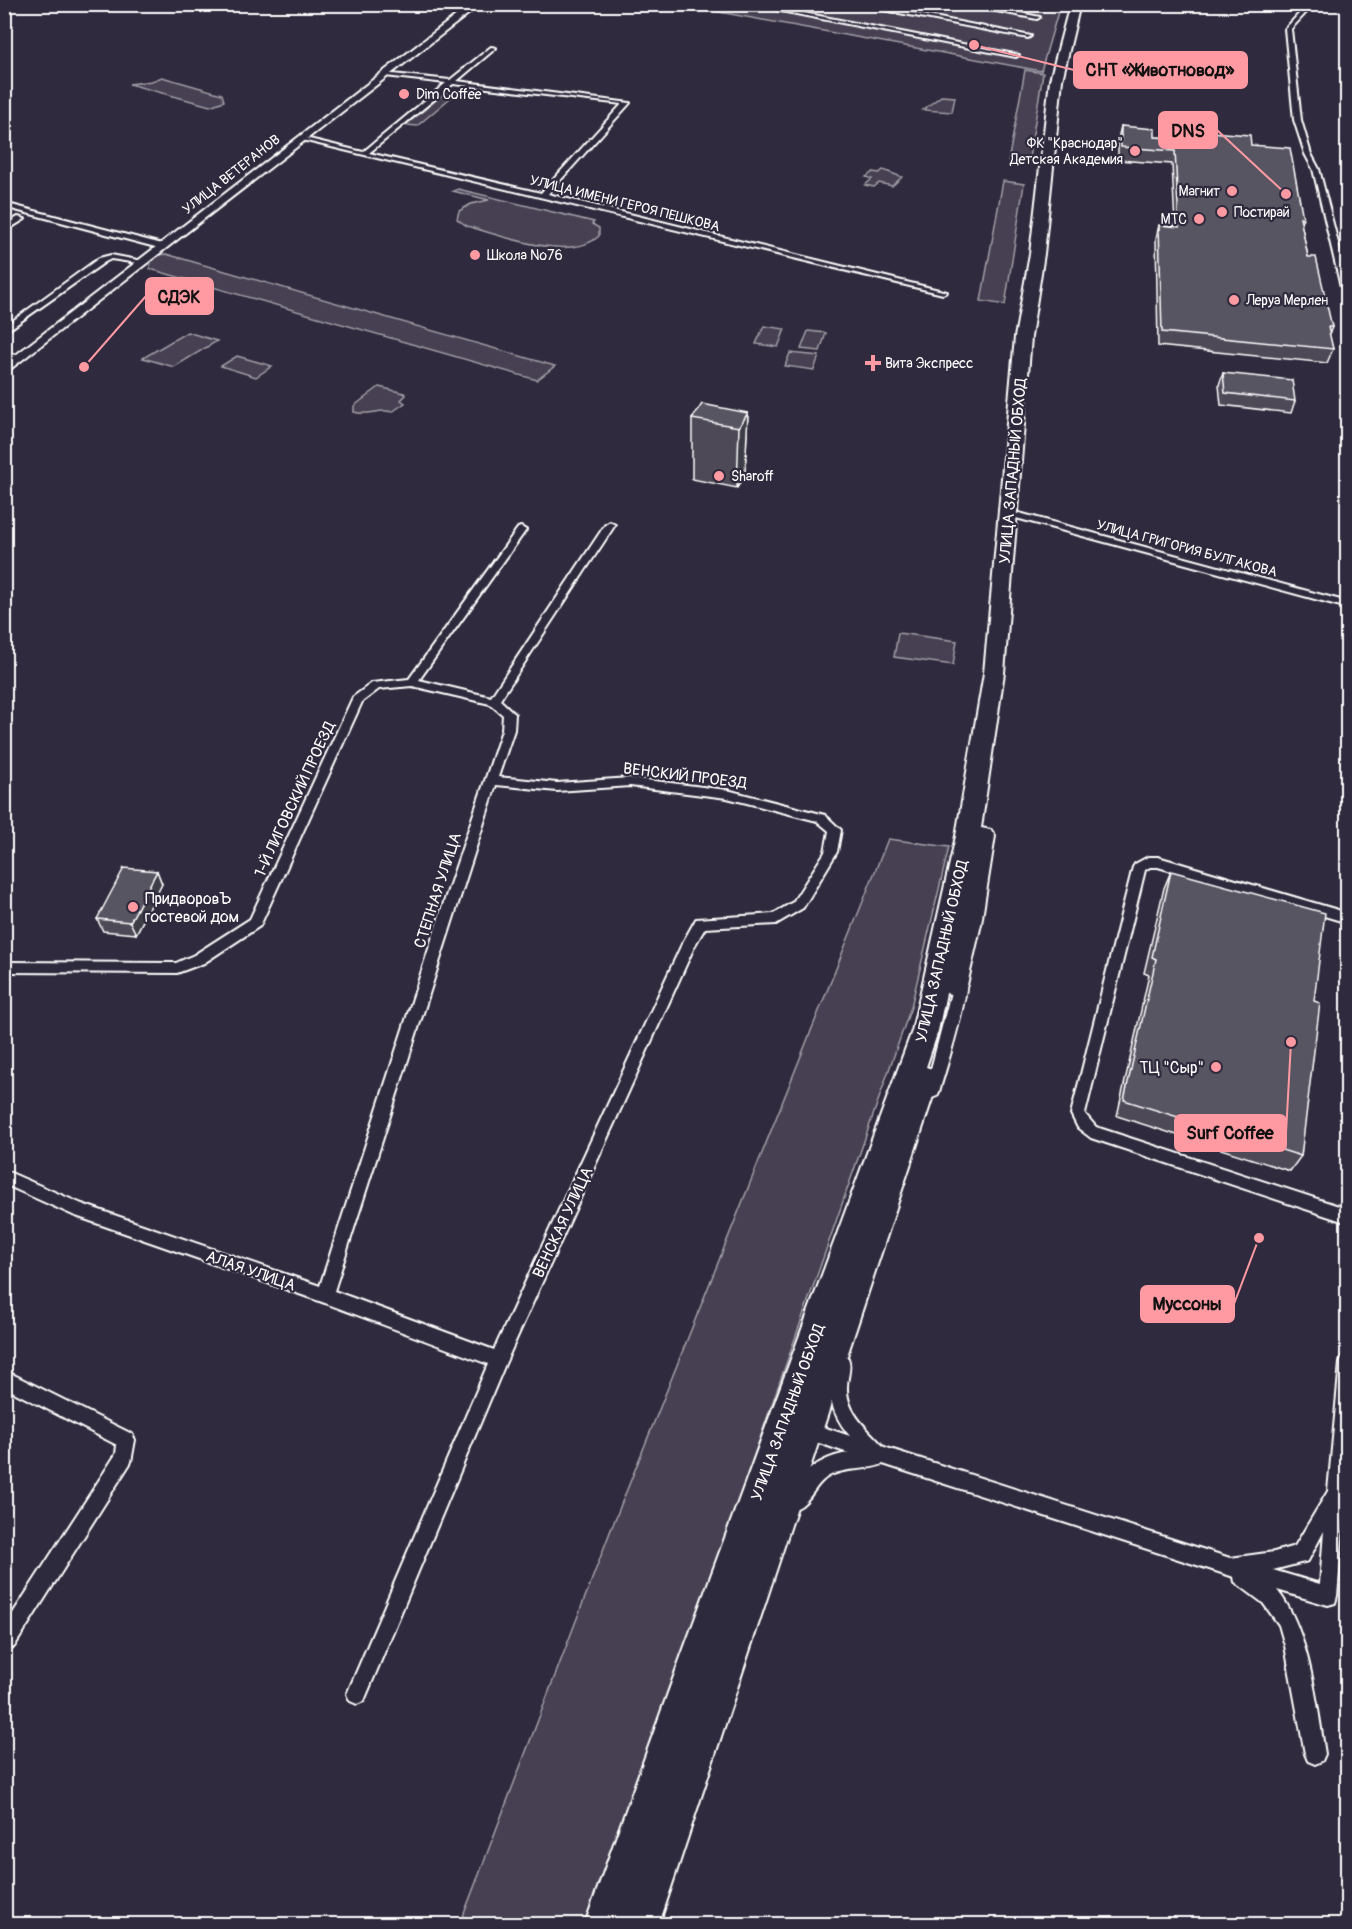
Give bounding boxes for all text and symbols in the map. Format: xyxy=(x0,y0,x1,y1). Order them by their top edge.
callout: СНТ «Животновод» xyxy=(1074,52,1247,88)
text: СНТ «Животновод» xyxy=(1086,59,1235,82)
place label: Dim Coffee xyxy=(416,86,482,103)
marker: Dim Coffee xyxy=(397,87,411,101)
callout: DNS xyxy=(1159,112,1217,148)
text: DNS xyxy=(1171,120,1205,143)
street label: УЛИЦА ВЕТЕРАНОВ xyxy=(179,131,284,218)
place label: ФК "Краснодар" Детская Академия xyxy=(1009,135,1123,168)
marker: ФК "Краснодар" Детская Академия xyxy=(1128,144,1142,158)
street label: УЛИЦА ИМЕНИ ГЕРОЯ ПЕШКОВА xyxy=(528,172,722,235)
place label: Магнит xyxy=(1178,183,1220,200)
marker: Магнит xyxy=(1225,184,1239,198)
place label: Постирай xyxy=(1234,204,1290,221)
marker: Постирай xyxy=(1215,205,1229,219)
place label: МТС xyxy=(1161,211,1187,228)
marker: МТС xyxy=(1192,212,1206,226)
place label: Школа №76 xyxy=(487,247,563,264)
marker: Школа №76 xyxy=(468,248,482,262)
callout: СДЭК xyxy=(146,278,213,314)
text: СДЭК xyxy=(157,286,201,309)
place label: Леруа Мерлен xyxy=(1245,292,1328,309)
marker: Леруа Мерлен xyxy=(1227,293,1241,307)
place label: Вита Экспресс xyxy=(885,355,973,372)
marker: Вита Экспресс xyxy=(866,356,880,370)
street label: УЛИЦА ЗАПАДНЫЙ ОБХОД xyxy=(995,377,1031,565)
place label: Sharoff xyxy=(731,468,774,485)
marker: Sharoff xyxy=(712,469,726,483)
street label: УЛИЦА ГРИГОРИЯ БУЛГАКОВА xyxy=(1095,516,1279,581)
street label: 1-Й ЛИГОВСКИЙ ПРОЕЗД xyxy=(250,718,340,880)
street label: ВЕНСКИЙ ПРОЕЗД xyxy=(622,758,748,794)
street label: СТЕПНАЯ УЛИЦА xyxy=(410,830,466,951)
street label: УЛИЦА ЗАПАДНЫЙ ОБХОД xyxy=(911,858,973,1044)
place label: ПридворовЪ гостевой дом xyxy=(145,889,239,927)
marker: ПридворовЪ гостевой дом xyxy=(126,900,140,914)
place label: ТЦ "Сыр" xyxy=(1140,1058,1204,1078)
marker: ТЦ "Сыр" xyxy=(1209,1060,1223,1074)
callout: Surf Coffee xyxy=(1175,1115,1286,1151)
text: Surf Coffee xyxy=(1186,1122,1275,1145)
street label: ВЕНСКАЯ УЛИЦА xyxy=(528,1164,597,1281)
street label: АЛАЯ УЛИЦА xyxy=(203,1246,298,1296)
callout: Муссоны xyxy=(1141,1286,1234,1322)
text: Муссоны xyxy=(1152,1293,1222,1316)
street label: УЛИЦА ЗАПАДНЫЙ ОБХОД xyxy=(747,1321,829,1503)

